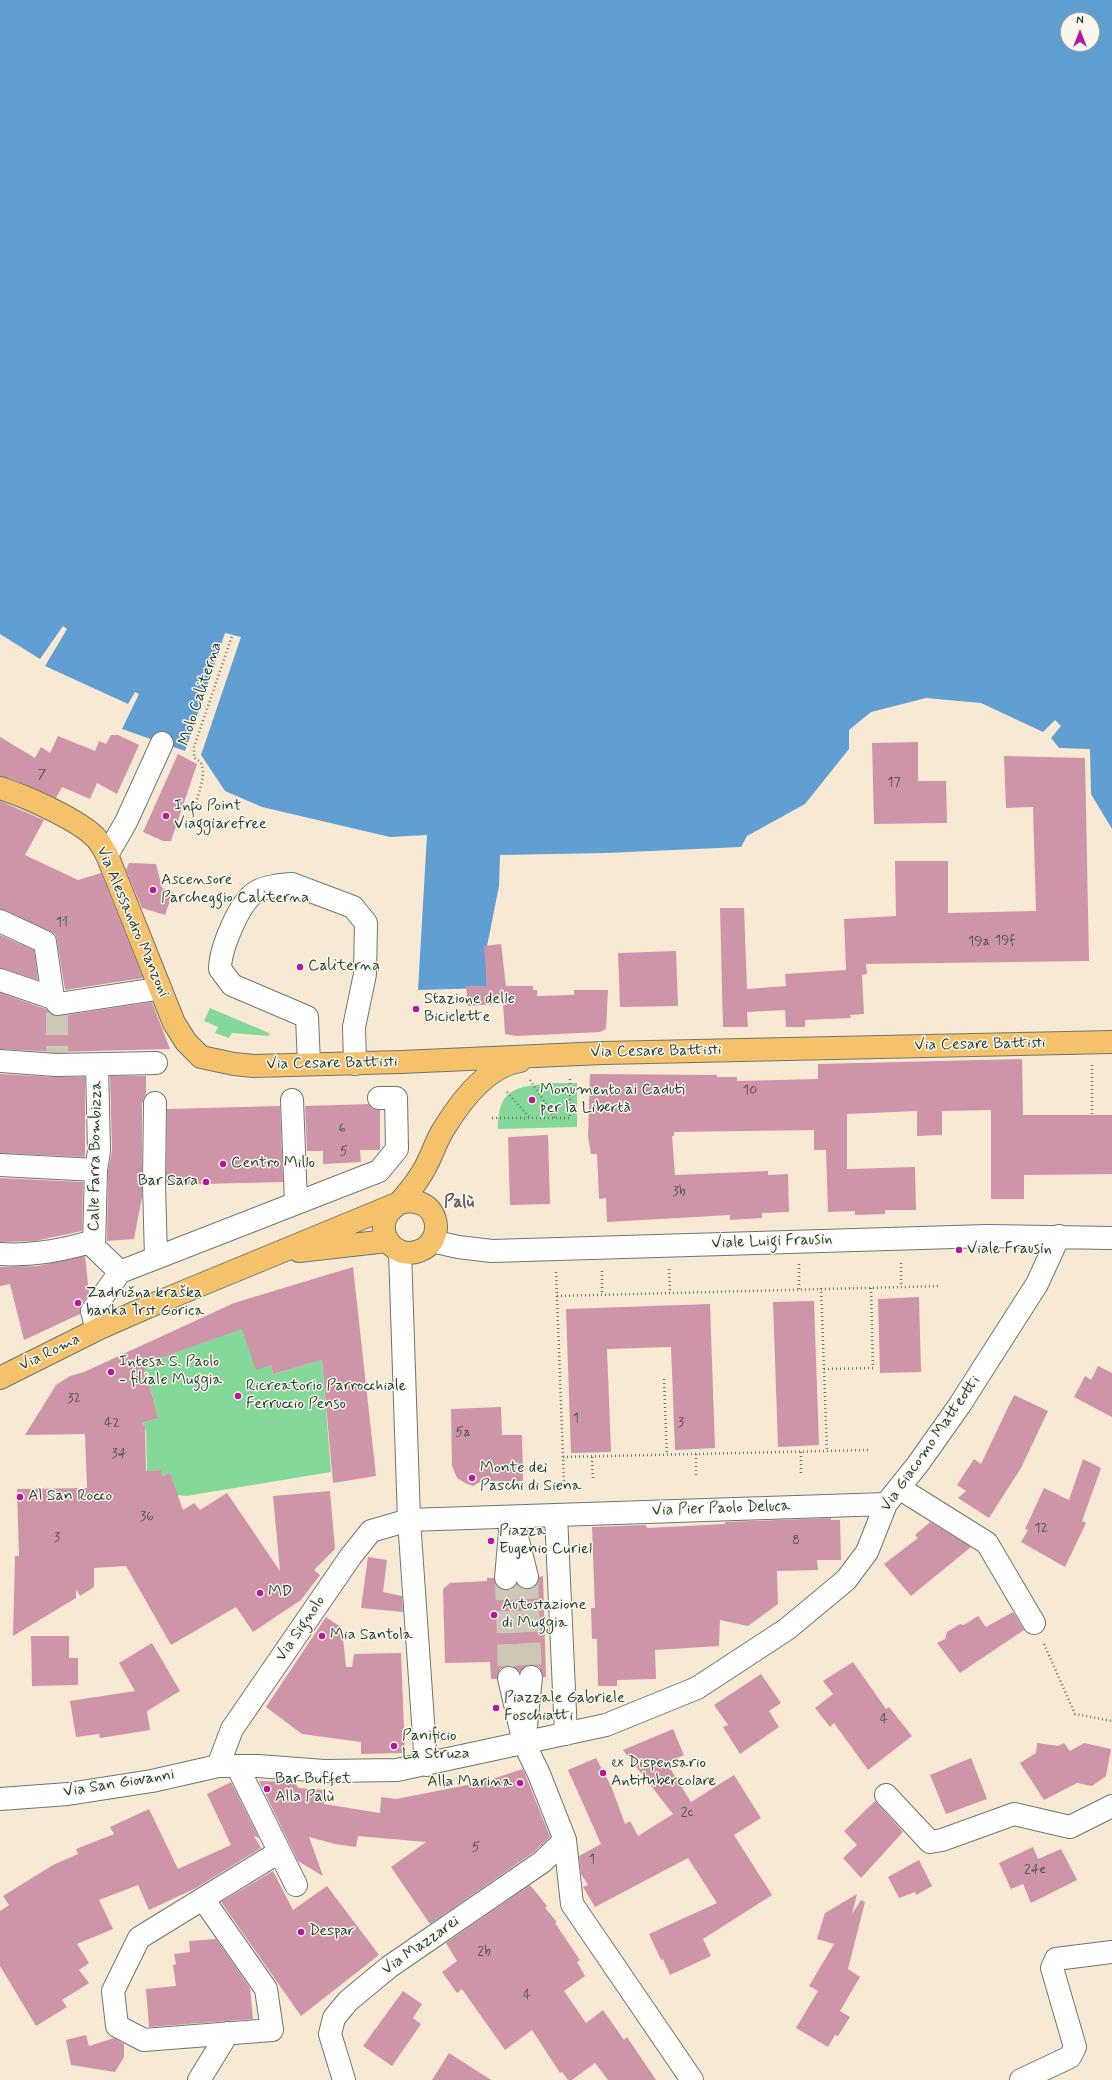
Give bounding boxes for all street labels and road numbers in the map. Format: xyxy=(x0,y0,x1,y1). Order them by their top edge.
street label: Molo Caliterna xyxy=(175,640,227,748)
street label: Via Alessandro Manzoni xyxy=(92,844,172,1000)
street label: Via Cesare Battisti xyxy=(914,1034,1046,1056)
street label: Via Cesare Battisti xyxy=(590,1041,722,1063)
street label: Via Cesare Battisti xyxy=(266,1053,398,1075)
street label: Calle Farra Bombizza xyxy=(85,1080,107,1232)
street label: Viale Luigi Frausin xyxy=(711,1230,833,1254)
street label: Via Roma xyxy=(16,1330,84,1376)
street label: Via Giacomo Matteotti xyxy=(877,1372,985,1516)
street label: Via Pier Paolo Deluca xyxy=(651,1497,791,1521)
street label: Via Signolo xyxy=(272,1593,330,1665)
street label: Via San Giovanni xyxy=(62,1766,176,1802)
street label: Via Mazzarei xyxy=(379,1912,463,1980)

